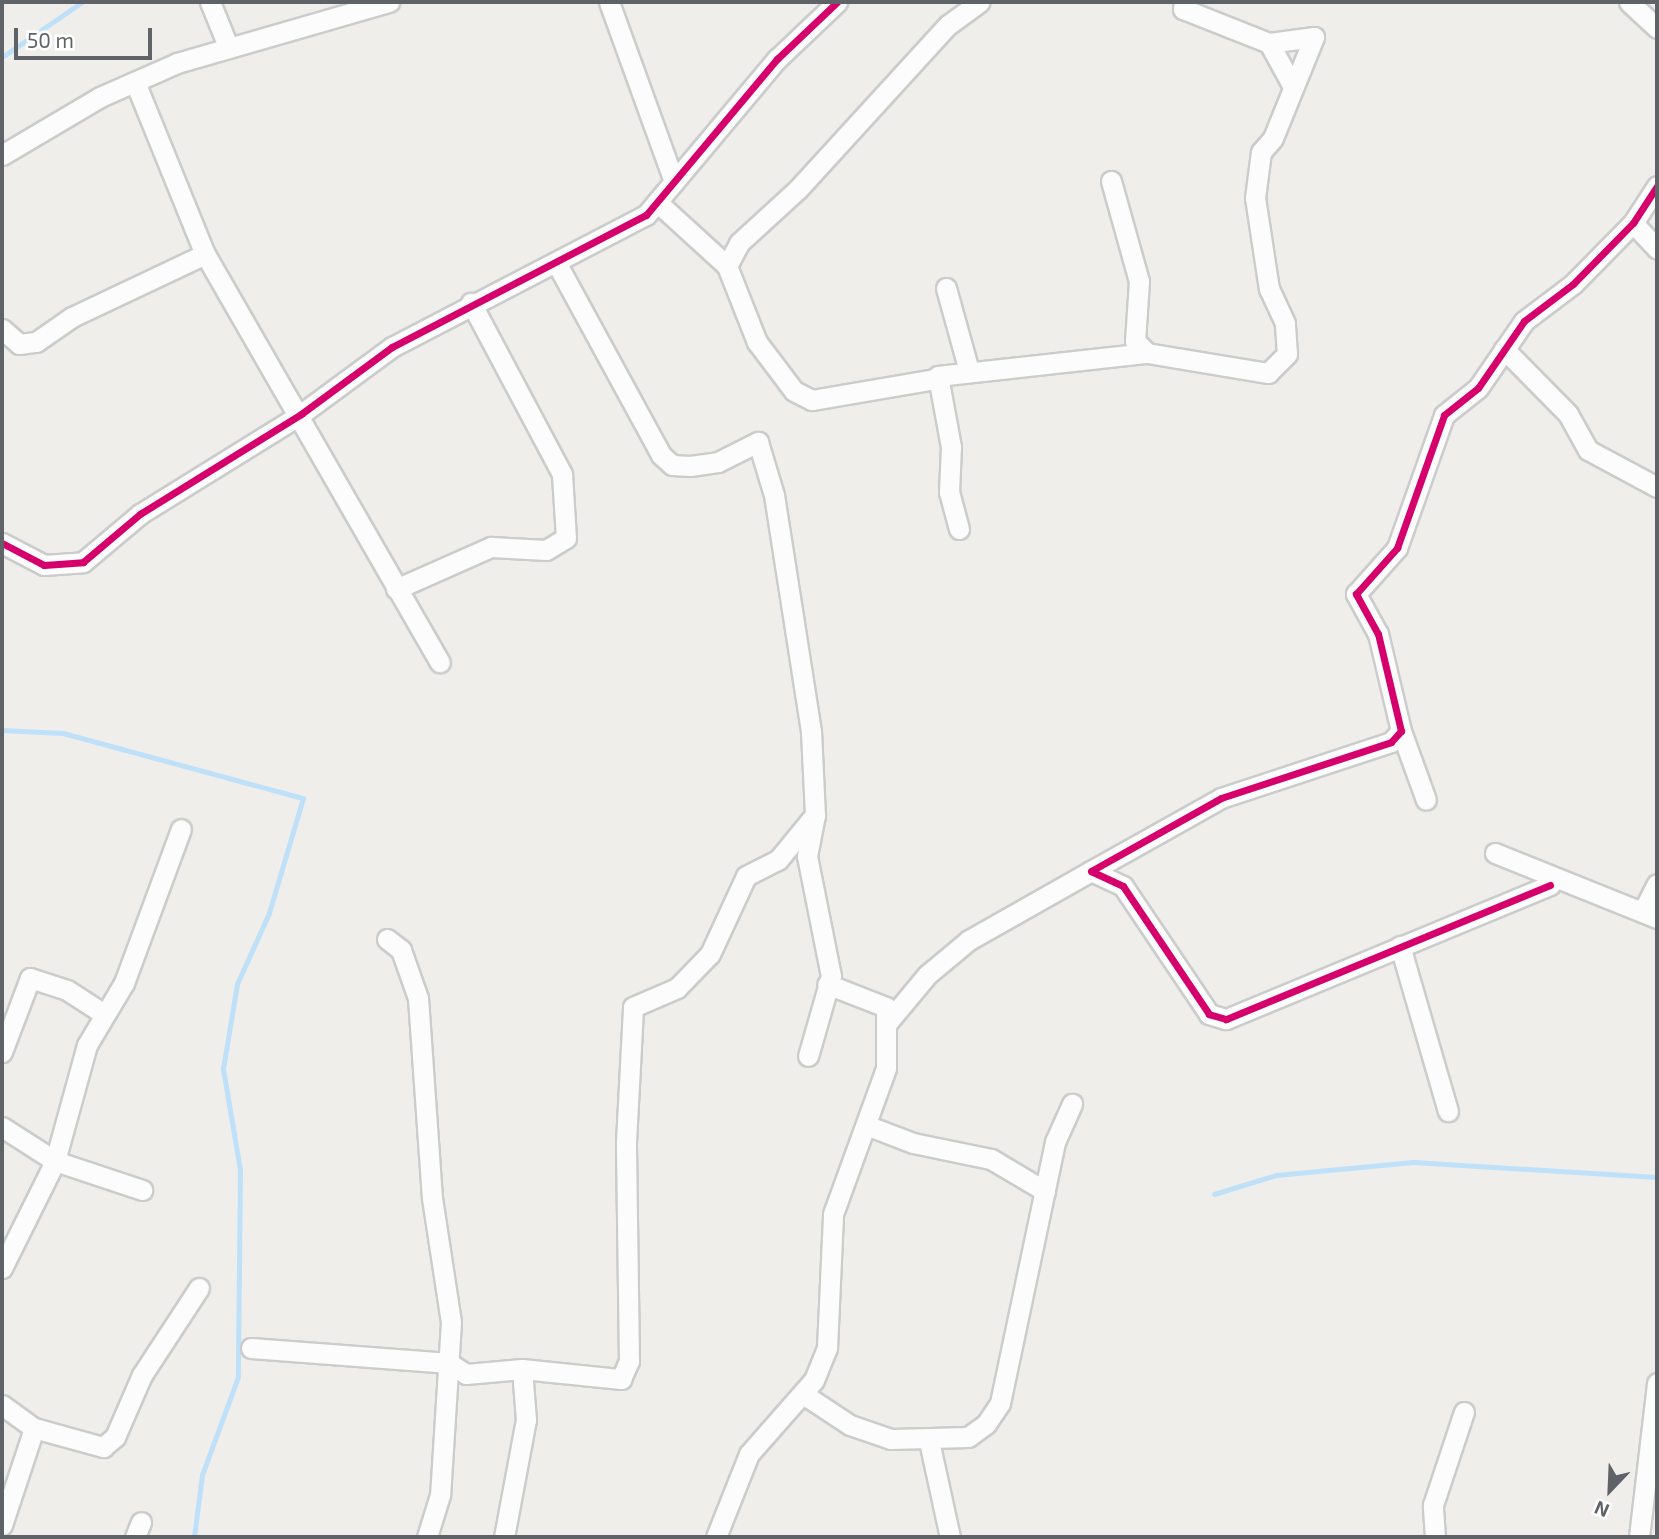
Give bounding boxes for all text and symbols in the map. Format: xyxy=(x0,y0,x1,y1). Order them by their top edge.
scale bar xyxy=(18,14,156,58)
text: 50 m xyxy=(27,27,74,52)
north arrow xyxy=(1575,1455,1645,1525)
text: N xyxy=(1591,1497,1612,1523)

